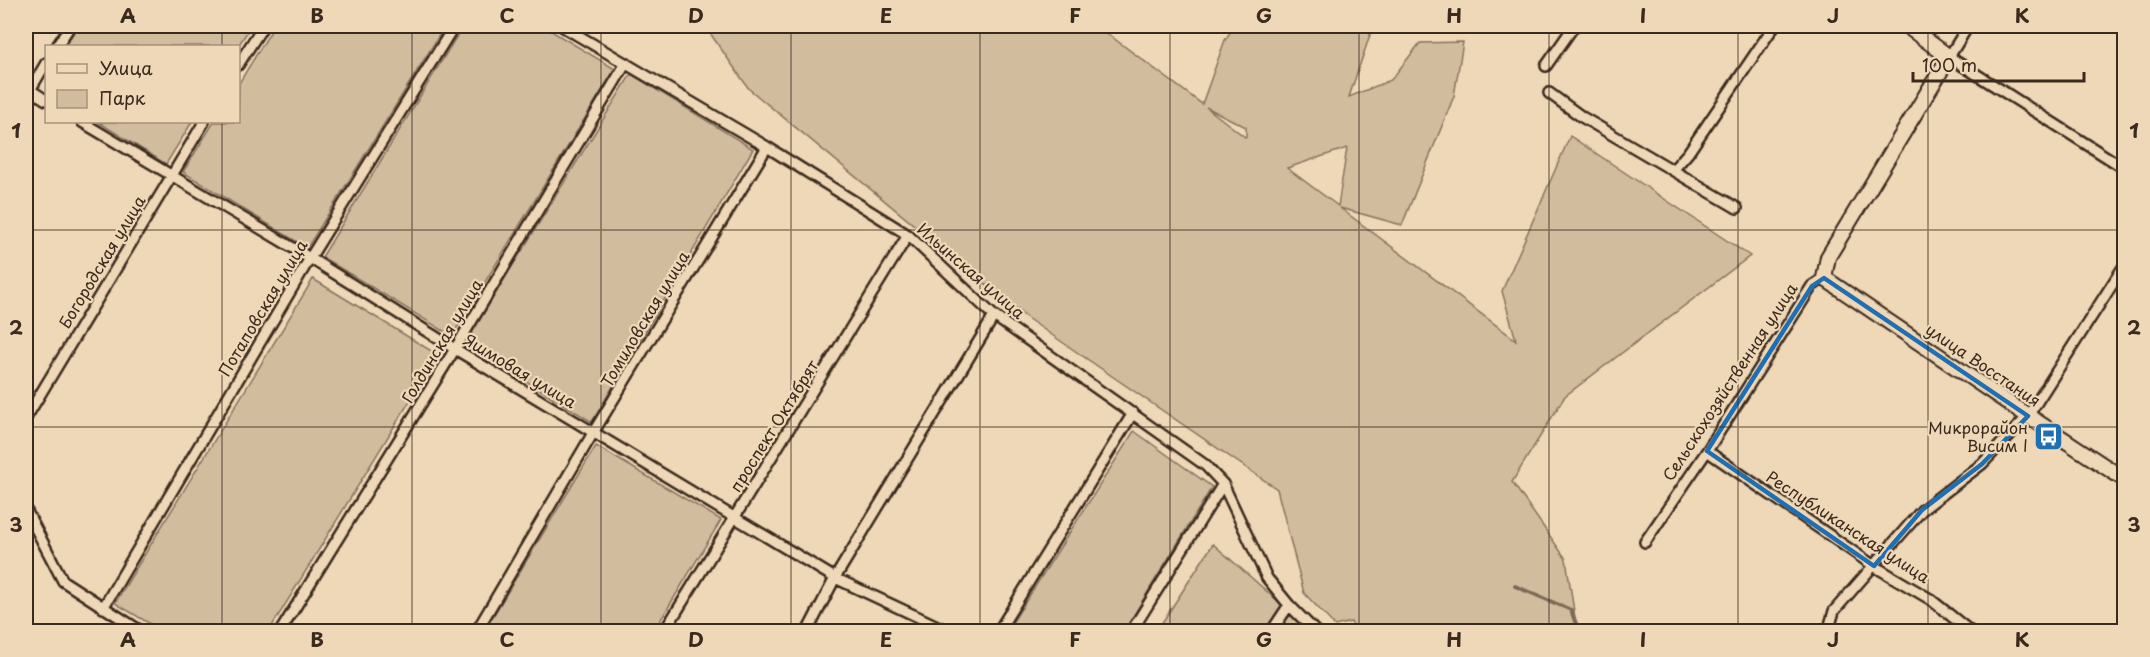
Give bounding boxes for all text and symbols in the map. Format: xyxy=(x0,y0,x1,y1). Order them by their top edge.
text: A xyxy=(120,0,136,30)
text: B xyxy=(310,0,324,30)
text: C xyxy=(499,0,515,30)
text: D xyxy=(688,0,704,30)
text: E xyxy=(880,0,892,30)
text: F xyxy=(1069,0,1081,30)
text: G xyxy=(1256,0,1272,30)
text: H xyxy=(1446,0,1462,30)
text: I xyxy=(1640,0,1646,30)
text: J xyxy=(1827,0,1839,30)
text: K xyxy=(2015,0,2030,30)
legend xyxy=(45,45,240,123)
scale bar xyxy=(1913,45,2084,83)
text: 100 m xyxy=(1922,51,1977,78)
text: Улица xyxy=(99,54,153,81)
text: Парк xyxy=(99,84,146,111)
text: 1 xyxy=(11,115,21,145)
text: 1 xyxy=(2129,115,2139,145)
street label: Богородская улица xyxy=(52,190,150,333)
street label: Ильинская улица xyxy=(913,217,1031,324)
street label: Потаповская улица xyxy=(212,235,313,380)
street label: Томиловская улица xyxy=(594,246,694,391)
street label: Голдинская улица xyxy=(395,274,488,407)
street label: Сельскохозяйственная улица xyxy=(1656,278,1802,485)
text: 2 xyxy=(9,312,23,342)
text: 2 xyxy=(2127,312,2141,342)
street label: улица Восстания xyxy=(1921,317,2046,412)
street label: Яшмовая улица xyxy=(460,327,581,413)
street label: проспект Октябрят xyxy=(723,355,824,496)
place label: Микрорайон Висим I xyxy=(1928,415,2028,457)
bus stop icon: Микрорайон Висим I xyxy=(2033,421,2065,453)
street label: Республиканская улица xyxy=(1762,464,1935,588)
text: 3 xyxy=(9,509,23,539)
text: 3 xyxy=(2127,509,2141,539)
text: A xyxy=(120,624,136,654)
text: B xyxy=(310,624,324,654)
text: C xyxy=(499,624,515,654)
text: D xyxy=(688,624,704,654)
text: E xyxy=(880,624,892,654)
text: F xyxy=(1069,624,1081,654)
text: G xyxy=(1256,624,1272,654)
text: H xyxy=(1446,624,1462,654)
text: I xyxy=(1640,624,1646,654)
text: J xyxy=(1827,624,1839,654)
text: K xyxy=(2015,624,2030,654)

